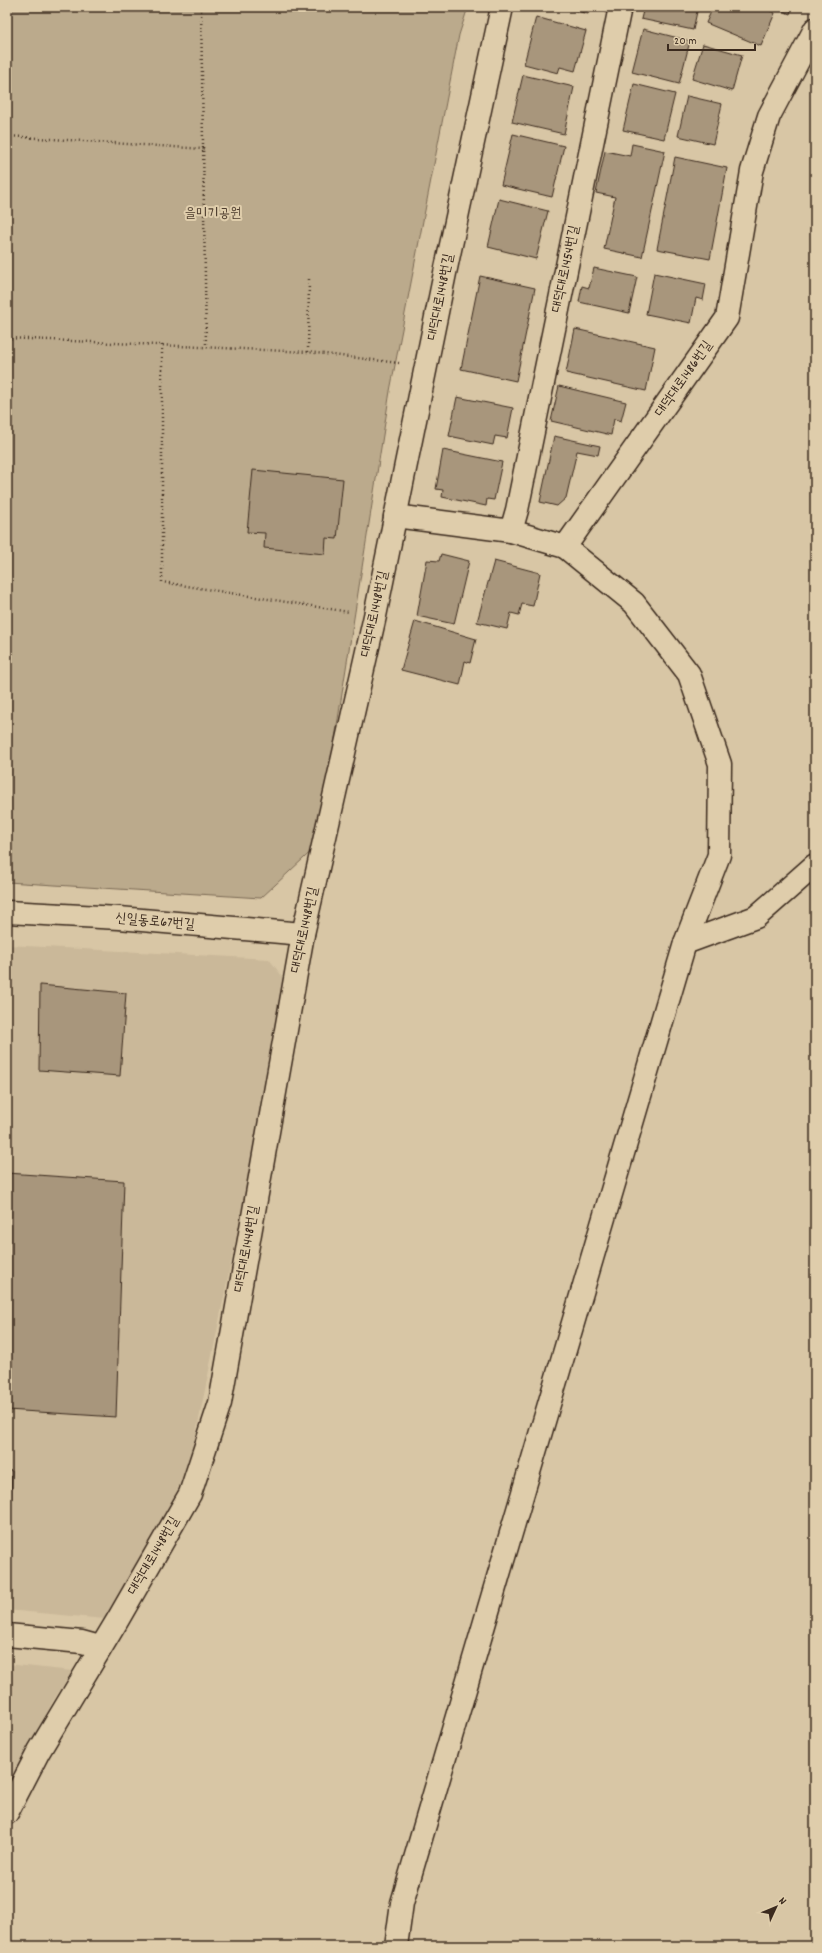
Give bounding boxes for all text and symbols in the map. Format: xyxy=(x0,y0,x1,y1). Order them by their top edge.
scale bar xyxy=(668,26,755,52)
text: 20 m xyxy=(674,33,697,50)
park label: 을미기공원 xyxy=(185,204,241,224)
street label: 대덕대로1454번길 xyxy=(547,223,585,314)
street label: 대덕대로1448번길 xyxy=(423,251,459,342)
street label: 대덕대로1486번길 xyxy=(650,336,718,421)
street label: 대덕대로1448번길 xyxy=(356,568,394,659)
street label: 대덕대로1448번길 xyxy=(286,884,324,975)
street label: 신일동로67번길 xyxy=(114,909,196,936)
street label: 대덕대로1448번길 xyxy=(230,1203,265,1294)
street label: 대덕대로1448번길 xyxy=(123,1512,185,1599)
north arrow xyxy=(756,1887,796,1927)
text: N xyxy=(774,1894,790,1909)

